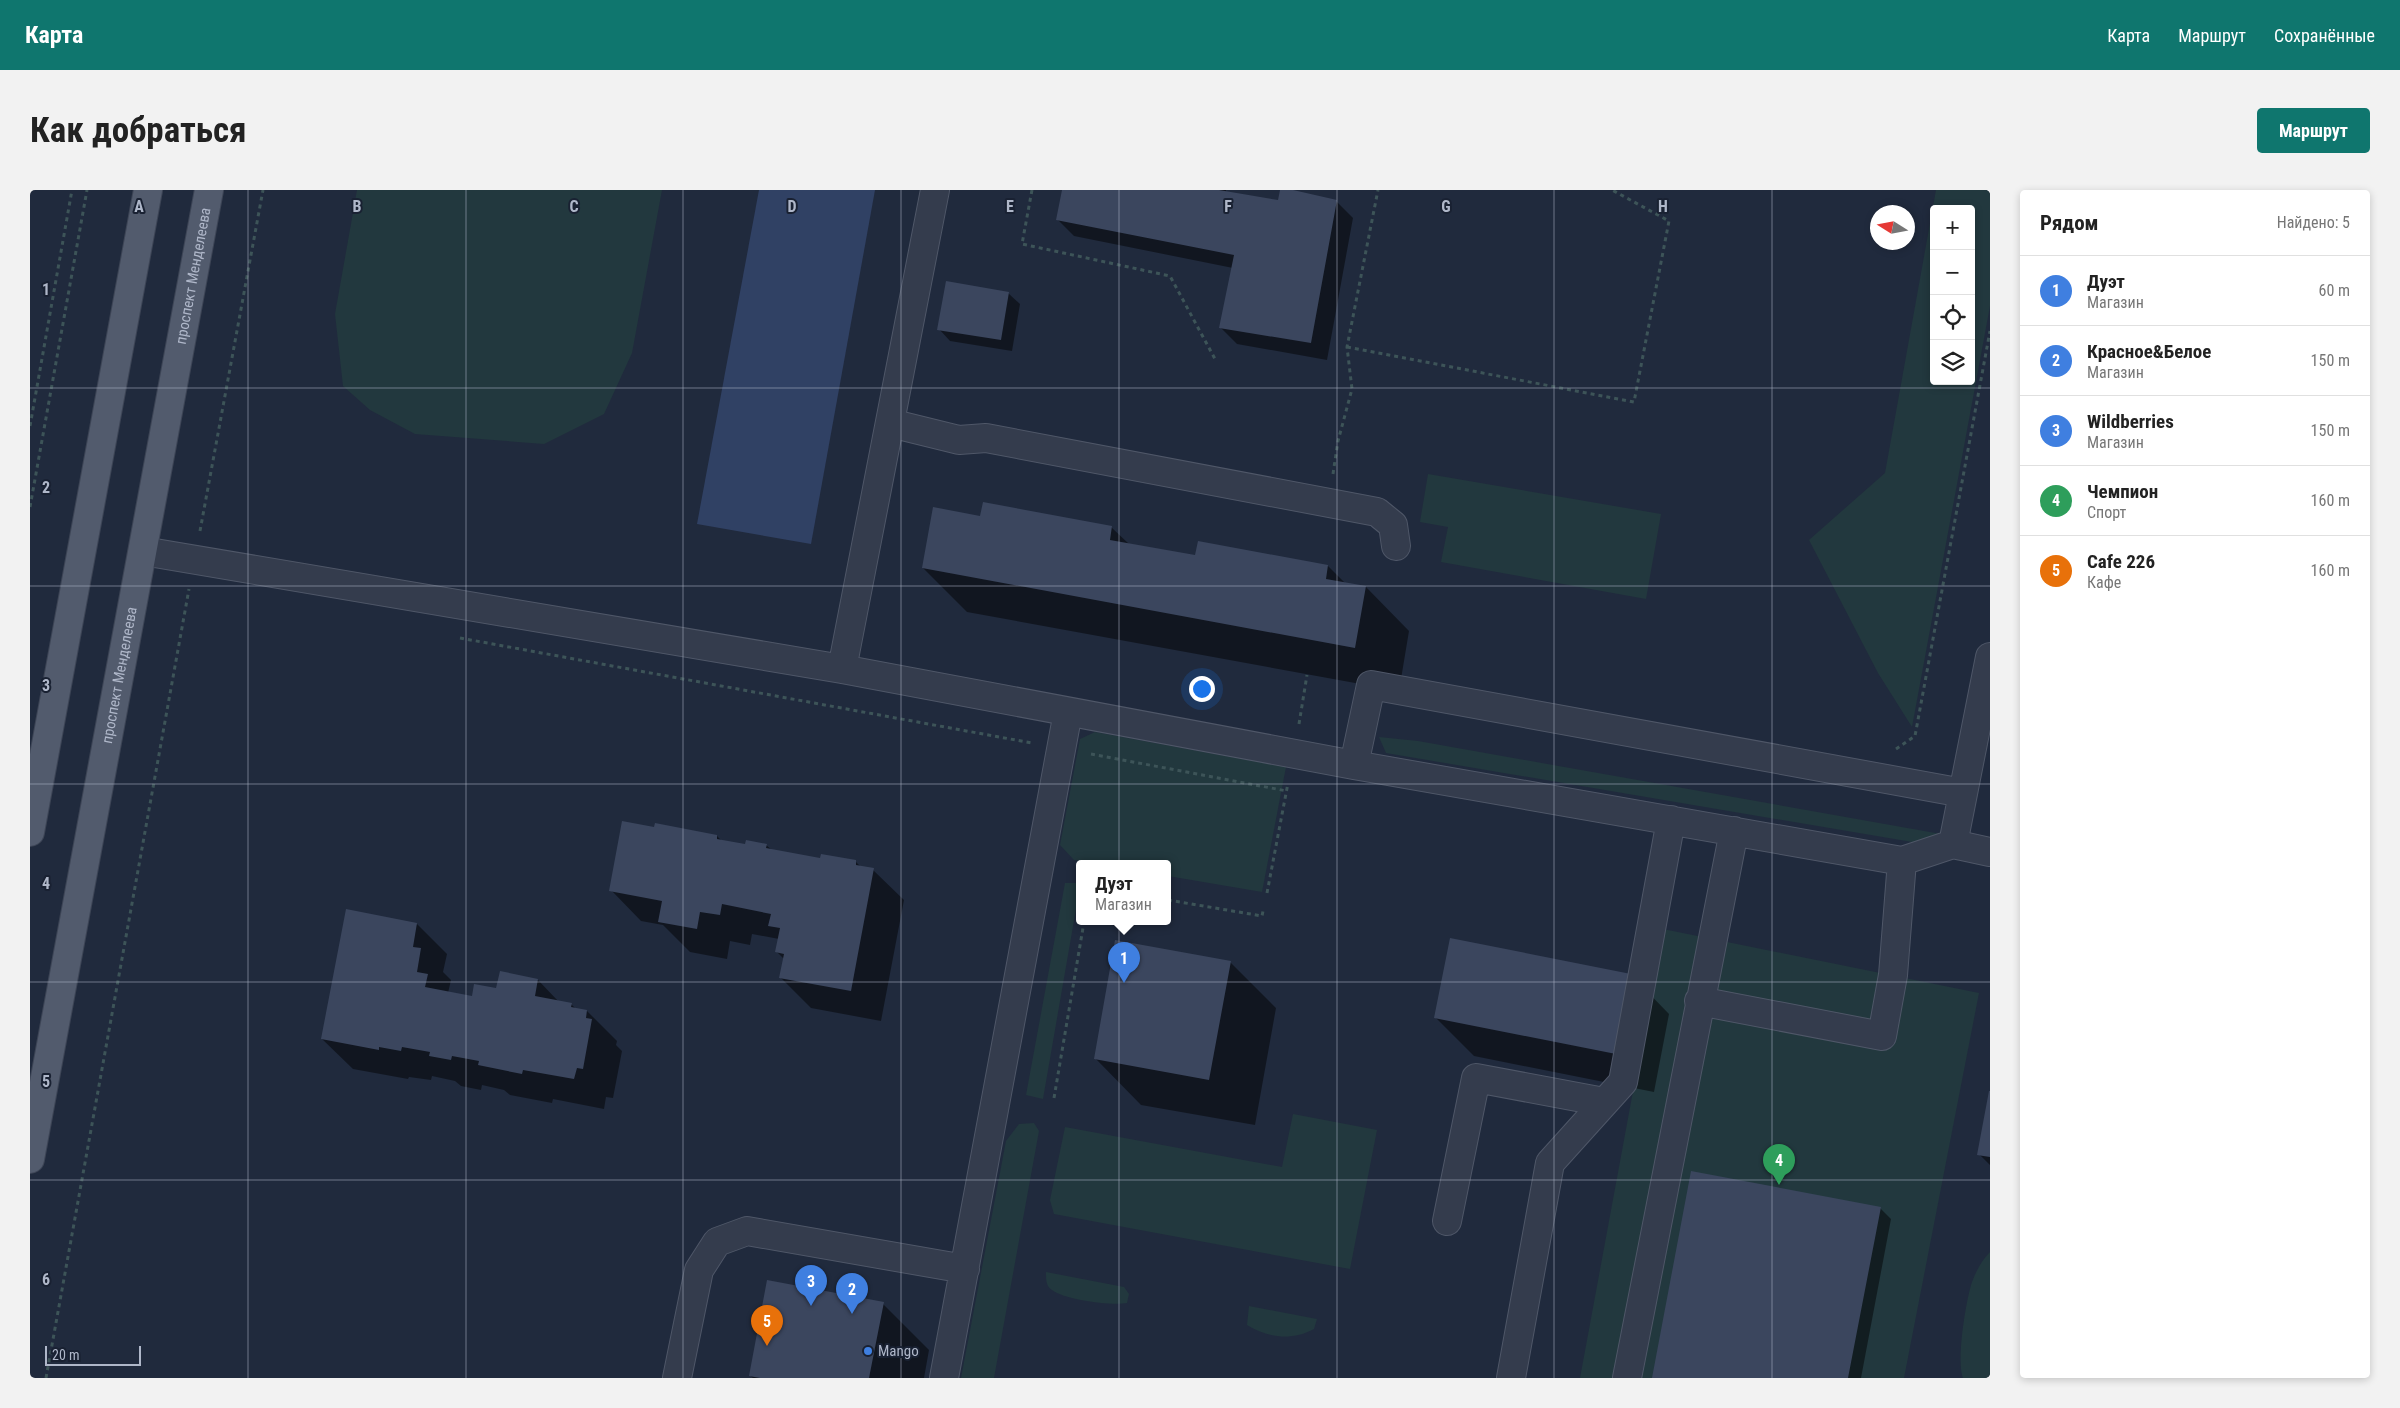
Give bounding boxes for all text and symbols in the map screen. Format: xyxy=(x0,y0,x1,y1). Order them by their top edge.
text: Карта xyxy=(25,21,83,49)
text: Карта xyxy=(2107,25,2150,46)
text: Маршрут xyxy=(2178,25,2246,46)
text: Сохранённые xyxy=(2274,25,2375,46)
button: Маршрут xyxy=(2257,108,2370,153)
text: Как добраться xyxy=(30,110,246,151)
text: A xyxy=(134,197,144,216)
text: B xyxy=(353,197,362,216)
text: C xyxy=(569,197,579,216)
text: D xyxy=(787,197,797,216)
text: E xyxy=(1006,197,1014,216)
text: F xyxy=(1224,197,1232,216)
text: G xyxy=(1441,197,1451,216)
text: H xyxy=(1658,197,1668,216)
north arrow xyxy=(1870,205,1915,250)
map controls xyxy=(1930,205,1975,385)
button: + xyxy=(1930,205,1975,250)
street label: проспект Менделеева xyxy=(172,206,215,346)
text: Рядом xyxy=(2040,211,2099,235)
text: Найдено: 5 xyxy=(2277,213,2350,232)
button: − xyxy=(1930,250,1975,295)
text: Дуэт xyxy=(2087,270,2125,293)
text: 1 xyxy=(42,280,50,299)
text: 1 xyxy=(2052,281,2060,300)
text: 60 m xyxy=(2318,281,2350,300)
text: Магазин xyxy=(2087,293,2144,312)
button: locate xyxy=(1930,295,1975,340)
button: layers xyxy=(1930,340,1975,385)
text: Красное&Белое xyxy=(2087,340,2211,363)
text: 2 xyxy=(2052,351,2060,370)
text: 150 m xyxy=(2311,351,2350,370)
text: Магазин xyxy=(2087,363,2144,382)
text: Wildberries xyxy=(2087,410,2174,433)
text: 3 xyxy=(2052,421,2060,440)
text: 150 m xyxy=(2311,421,2350,440)
text: Магазин xyxy=(2087,433,2144,452)
text: 2 xyxy=(42,478,50,497)
text: Чемпион xyxy=(2087,480,2158,503)
text: 4 xyxy=(2052,491,2060,510)
text: 160 m xyxy=(2311,491,2350,510)
text: Спорт xyxy=(2087,503,2126,522)
text: Cafe 226 xyxy=(2087,550,2155,573)
text: 5 xyxy=(2052,561,2060,580)
text: 160 m xyxy=(2311,561,2350,580)
text: Кафе xyxy=(2087,573,2121,592)
street label: проспект Менделеева xyxy=(98,605,141,745)
text: 3 xyxy=(42,676,50,695)
your location xyxy=(1189,676,1215,702)
popup xyxy=(1076,860,1171,925)
text: Дуэт xyxy=(1095,872,1133,895)
text: 4 xyxy=(42,874,50,893)
text: Магазин xyxy=(1095,895,1152,914)
pin: 1 xyxy=(1108,942,1140,983)
text: 5 xyxy=(42,1072,50,1091)
pin: 4 xyxy=(1763,1144,1795,1185)
pin: 3 xyxy=(795,1265,827,1306)
text: 6 xyxy=(42,1270,50,1289)
pin: 2 xyxy=(836,1273,868,1314)
pin: 5 xyxy=(751,1305,783,1346)
place label: Mango xyxy=(878,1342,919,1360)
scale bar xyxy=(45,1343,141,1366)
marker: Mango xyxy=(862,1345,874,1357)
text: 20 m xyxy=(52,1347,80,1363)

